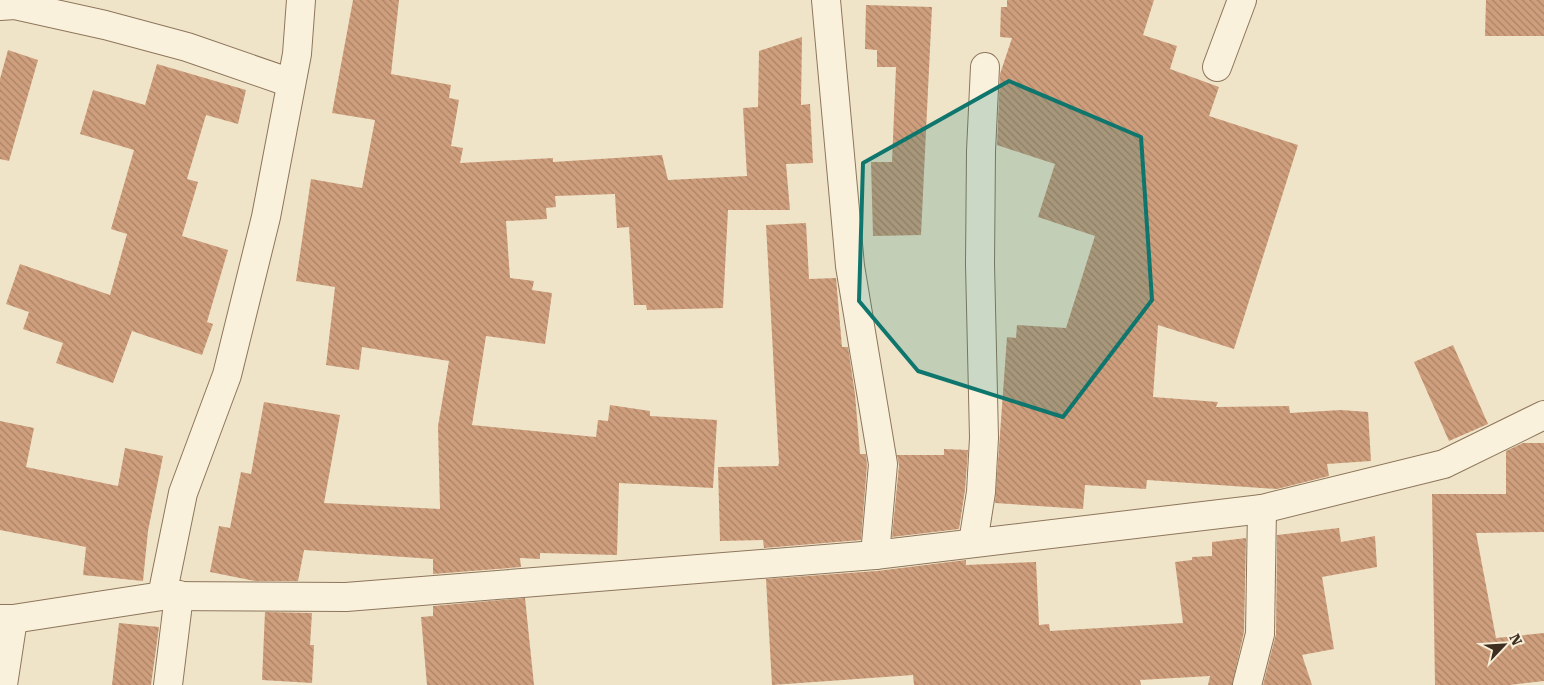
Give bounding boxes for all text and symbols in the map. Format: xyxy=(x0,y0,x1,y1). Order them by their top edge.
north arrow xyxy=(1479,620,1529,670)
text: N xyxy=(1506,631,1525,648)

